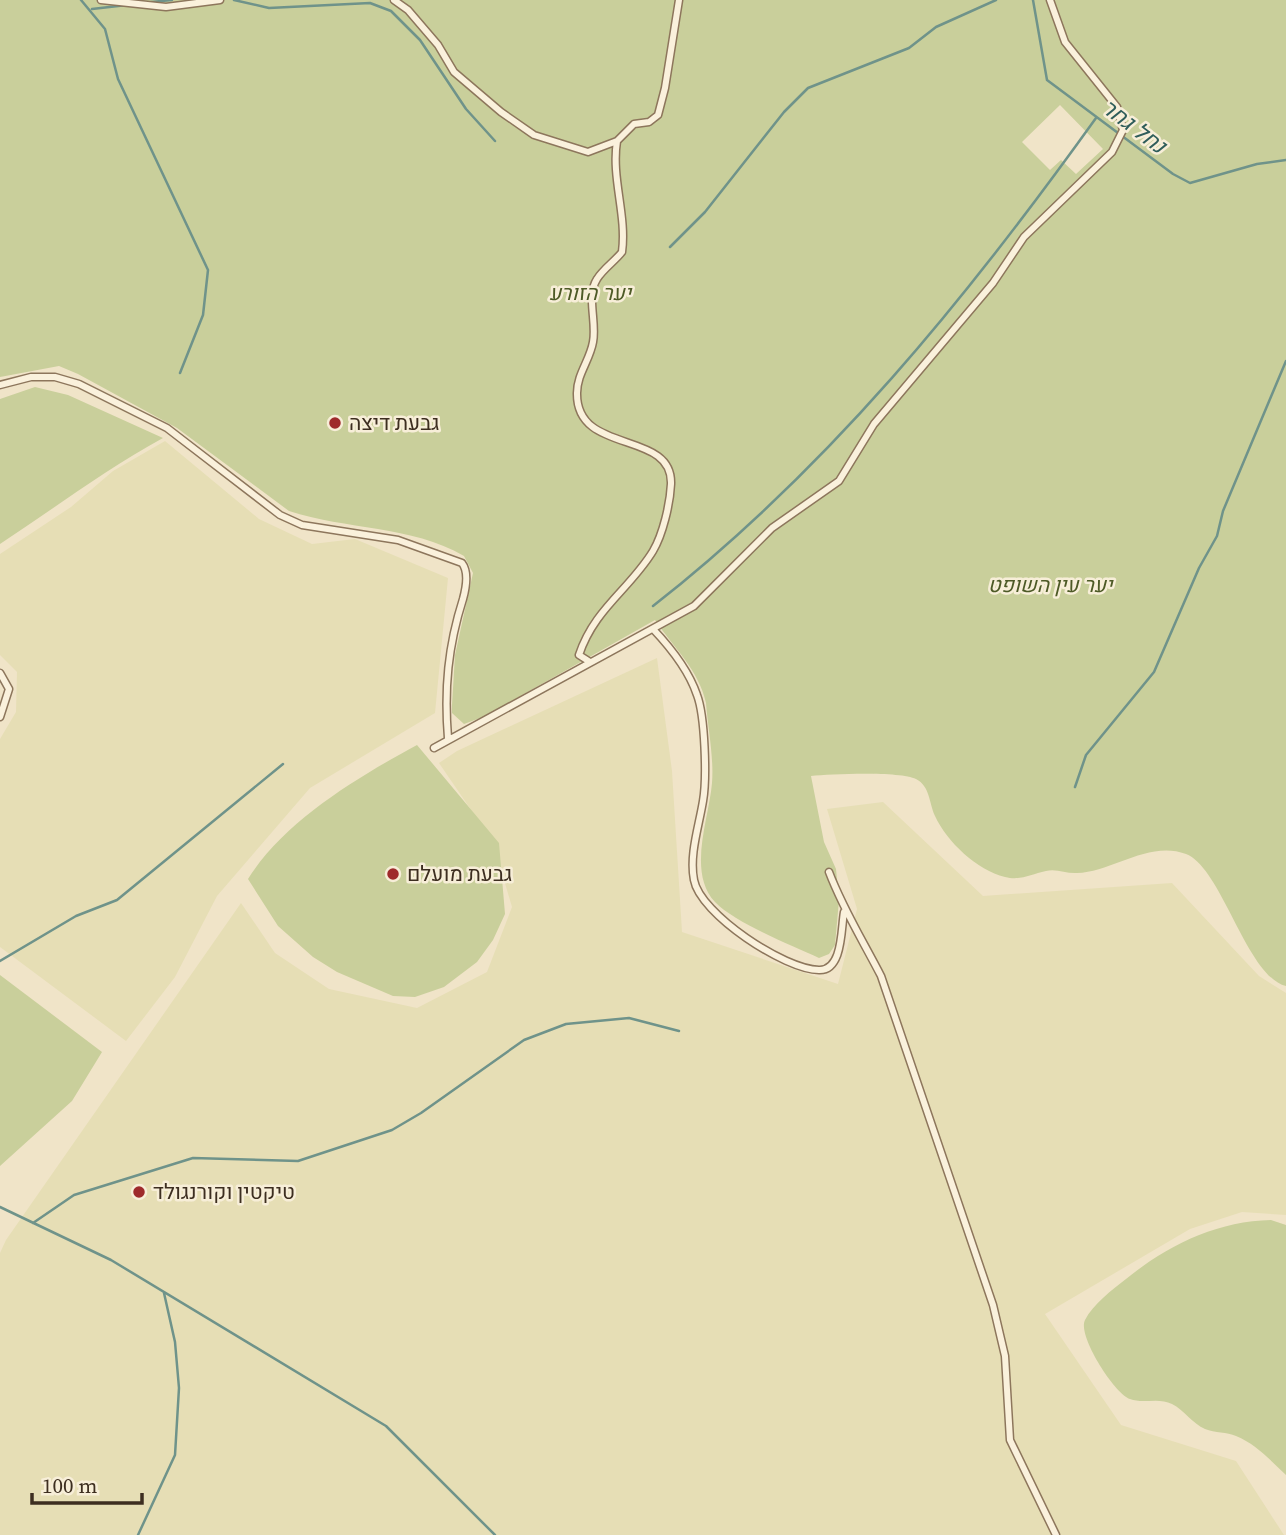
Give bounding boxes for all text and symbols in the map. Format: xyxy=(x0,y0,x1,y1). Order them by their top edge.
water label: נחל גחר xyxy=(1095,91,1174,162)
park label: יער הזורע xyxy=(549,278,633,307)
place label: גבעת דיצה xyxy=(349,408,439,437)
marker: גבעת דיצה xyxy=(327,415,343,431)
park label: יער עין השופט xyxy=(988,570,1114,599)
place label: גבעת מועלם xyxy=(407,859,512,888)
marker: גבעת מועלם xyxy=(385,866,401,882)
place label: טיקטין וקורנגולד xyxy=(153,1177,295,1206)
marker: טיקטין וקורנגולד xyxy=(131,1184,147,1200)
scale bar xyxy=(32,1462,142,1506)
text: 100 m xyxy=(42,1471,97,1500)

